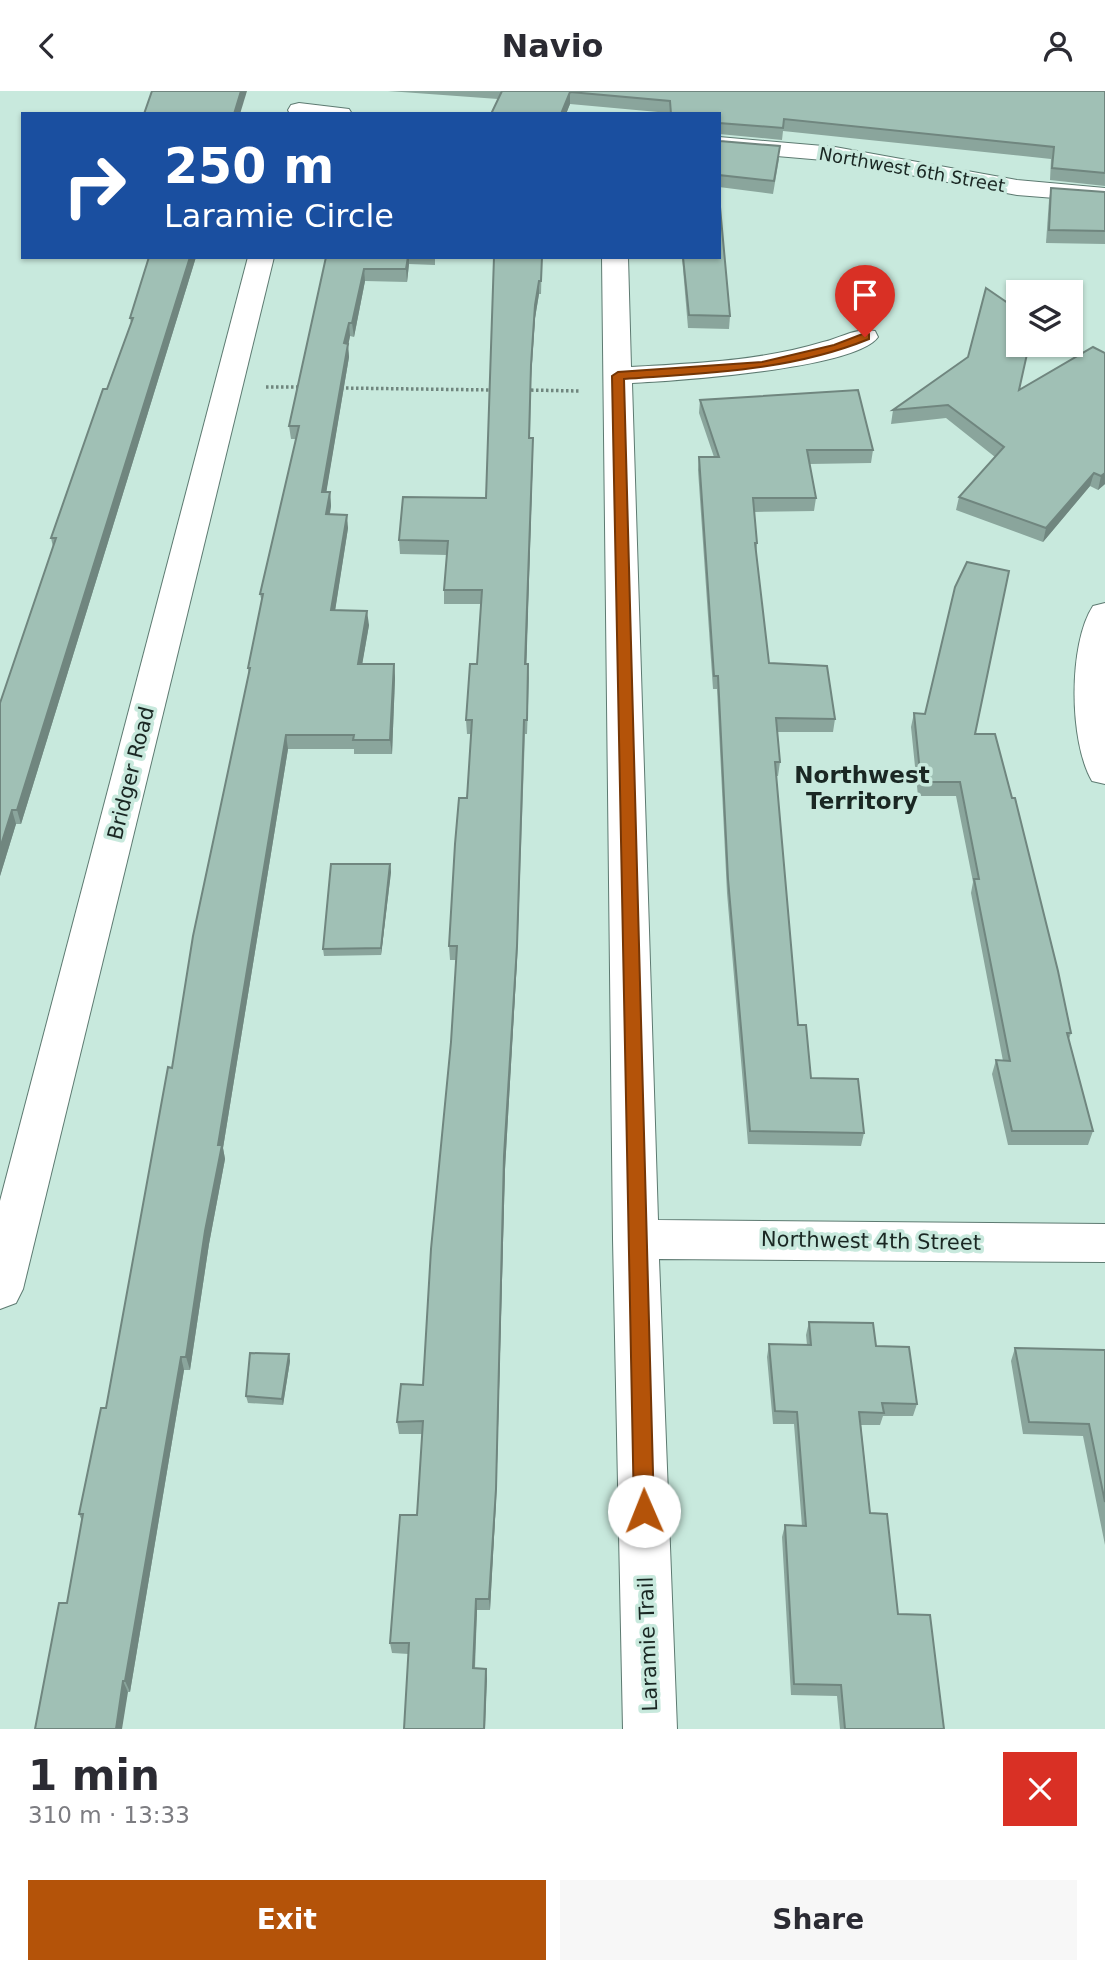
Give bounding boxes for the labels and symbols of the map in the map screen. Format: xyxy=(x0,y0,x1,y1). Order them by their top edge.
street label: Northwest 6th Street xyxy=(817,143,1007,196)
pin xyxy=(835,265,895,337)
street label: Bridger Road xyxy=(103,704,159,842)
district label: Northwest Territory xyxy=(794,762,930,814)
street label: Northwest 4th Street xyxy=(761,1227,981,1255)
position arrow xyxy=(607,1474,681,1548)
street label: Laramie Trail xyxy=(634,1576,662,1712)

